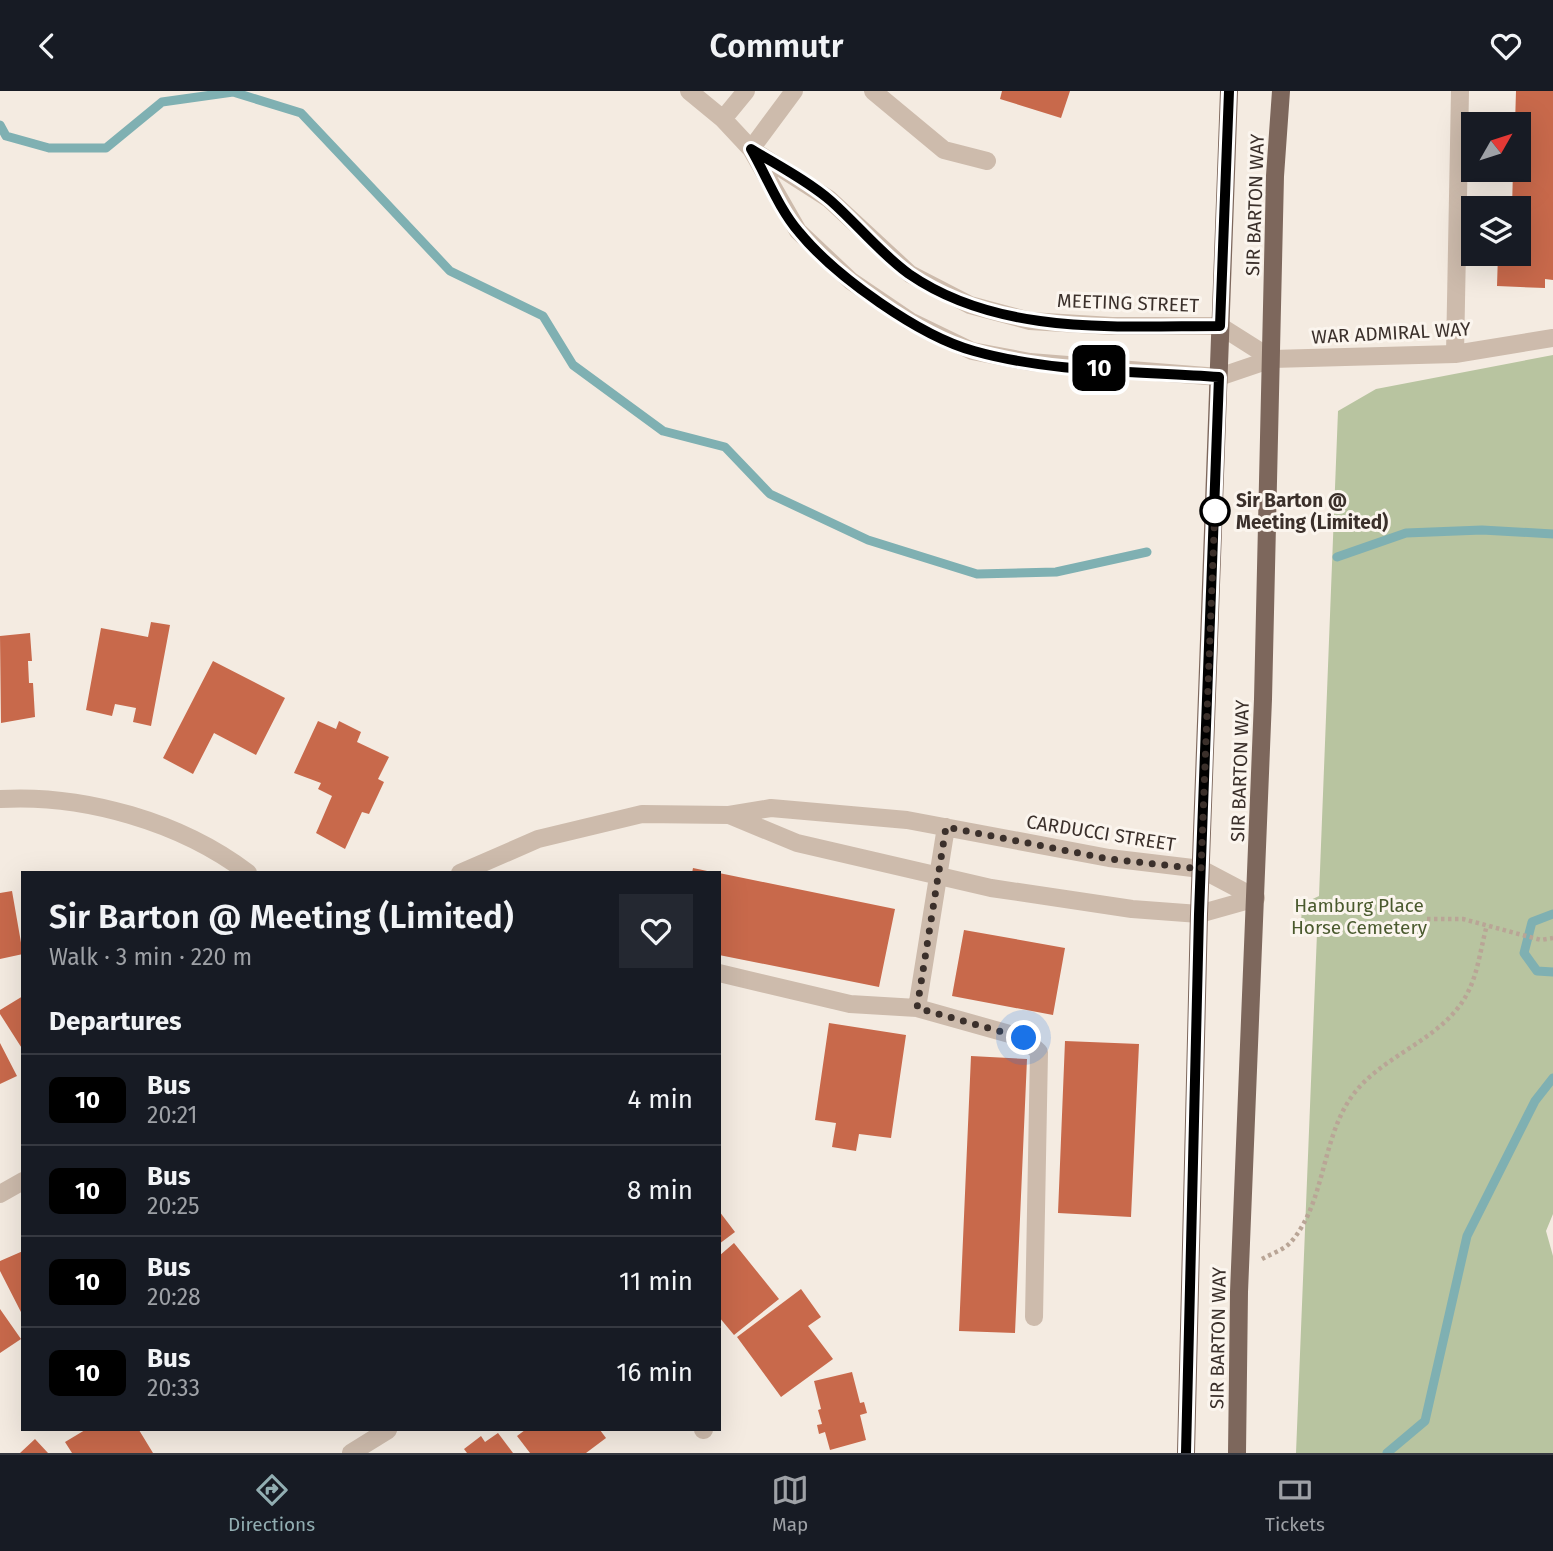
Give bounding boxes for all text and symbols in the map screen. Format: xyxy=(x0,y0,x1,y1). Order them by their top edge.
icon: back xyxy=(28,27,66,65)
text: Commutr xyxy=(710,27,843,65)
icon: heart xyxy=(1487,27,1525,65)
north arrow xyxy=(1461,112,1531,182)
map controls xyxy=(1461,112,1531,266)
street label: SIR BARTON WAY xyxy=(1241,133,1269,277)
button: layers xyxy=(1461,196,1531,266)
street label: MEETING STREET xyxy=(1057,289,1200,317)
street label: WAR ADMIRAL WAY xyxy=(1311,317,1472,349)
line badge: 10 xyxy=(1068,345,1130,391)
text: 10 xyxy=(1086,354,1112,382)
place label: Sir Barton @ Meeting (Limited) xyxy=(1236,489,1388,534)
marker: Sir Barton @ Meeting (Limited) xyxy=(1200,496,1230,526)
street label: SIR BARTON WAY xyxy=(1226,699,1254,843)
street label: CARDUCCI STREET xyxy=(1025,810,1177,856)
button: heart xyxy=(619,894,693,968)
park label: Hamburg Place Horse Cemetery xyxy=(1291,894,1428,939)
text: Sir Barton @ Meeting (Limited) xyxy=(49,897,514,937)
text: Walk · 3 min · 220 m xyxy=(49,943,252,971)
text: Departures xyxy=(49,1006,182,1037)
your location xyxy=(1006,1020,1041,1055)
text: Bus xyxy=(147,1070,190,1101)
text: 4 min xyxy=(627,1084,693,1115)
text: 10 xyxy=(75,1086,100,1114)
text: 20:21 xyxy=(147,1101,198,1129)
text: Bus xyxy=(147,1161,190,1192)
text: 8 min xyxy=(627,1175,693,1206)
text: 10 xyxy=(75,1177,100,1205)
text: 20:25 xyxy=(147,1192,200,1220)
text: Bus xyxy=(147,1252,190,1283)
text: 11 min xyxy=(619,1266,693,1297)
street label: SIR BARTON WAY xyxy=(1205,1266,1231,1409)
text: 10 xyxy=(75,1268,100,1296)
text: 20:28 xyxy=(147,1283,201,1311)
text: Bus xyxy=(147,1343,190,1374)
text: 16 min xyxy=(616,1357,693,1388)
text: 10 xyxy=(75,1359,100,1387)
text: 20:33 xyxy=(147,1374,200,1402)
tab: Directions xyxy=(228,1471,315,1536)
tab: Map xyxy=(771,1471,809,1536)
tab: Tickets xyxy=(1265,1471,1325,1536)

